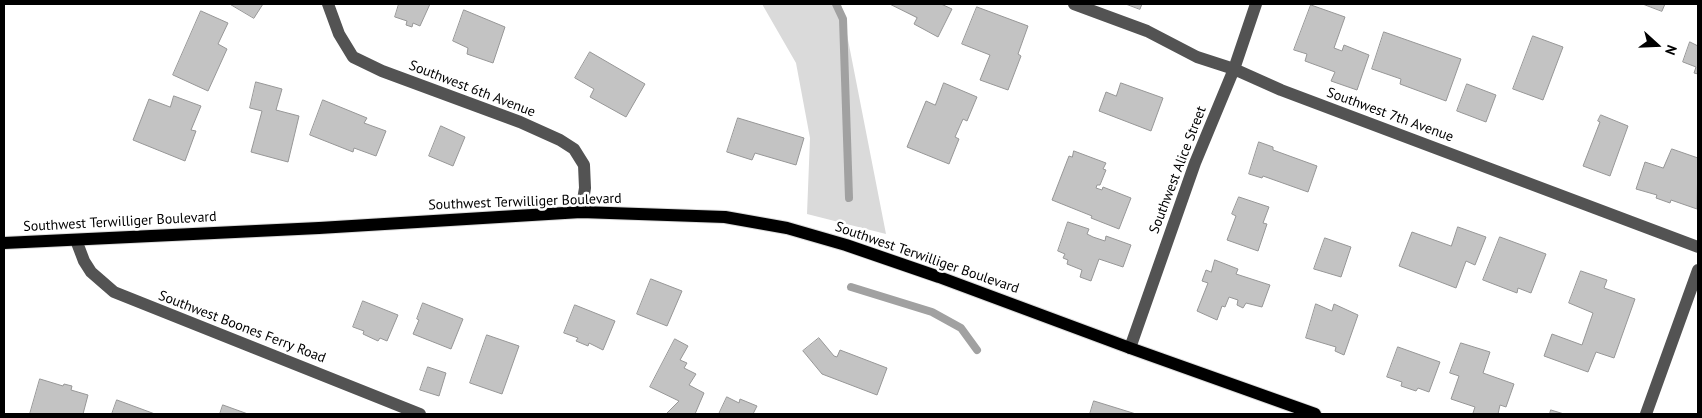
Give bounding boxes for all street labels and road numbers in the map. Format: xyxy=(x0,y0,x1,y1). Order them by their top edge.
street label: Southwest 6th Avenue xyxy=(406,57,538,121)
street label: Southwest 7th Avenue xyxy=(1324,84,1456,146)
street label: Southwest Alice Street xyxy=(1146,104,1210,236)
street label: Southwest Terwilliger Boulevard xyxy=(428,190,622,214)
street label: Southwest Terwilliger Boulevard xyxy=(23,209,217,235)
street label: Southwest Terwilliger Boulevard xyxy=(833,219,1021,297)
street label: Southwest Boones Ferry Road xyxy=(156,287,328,367)

